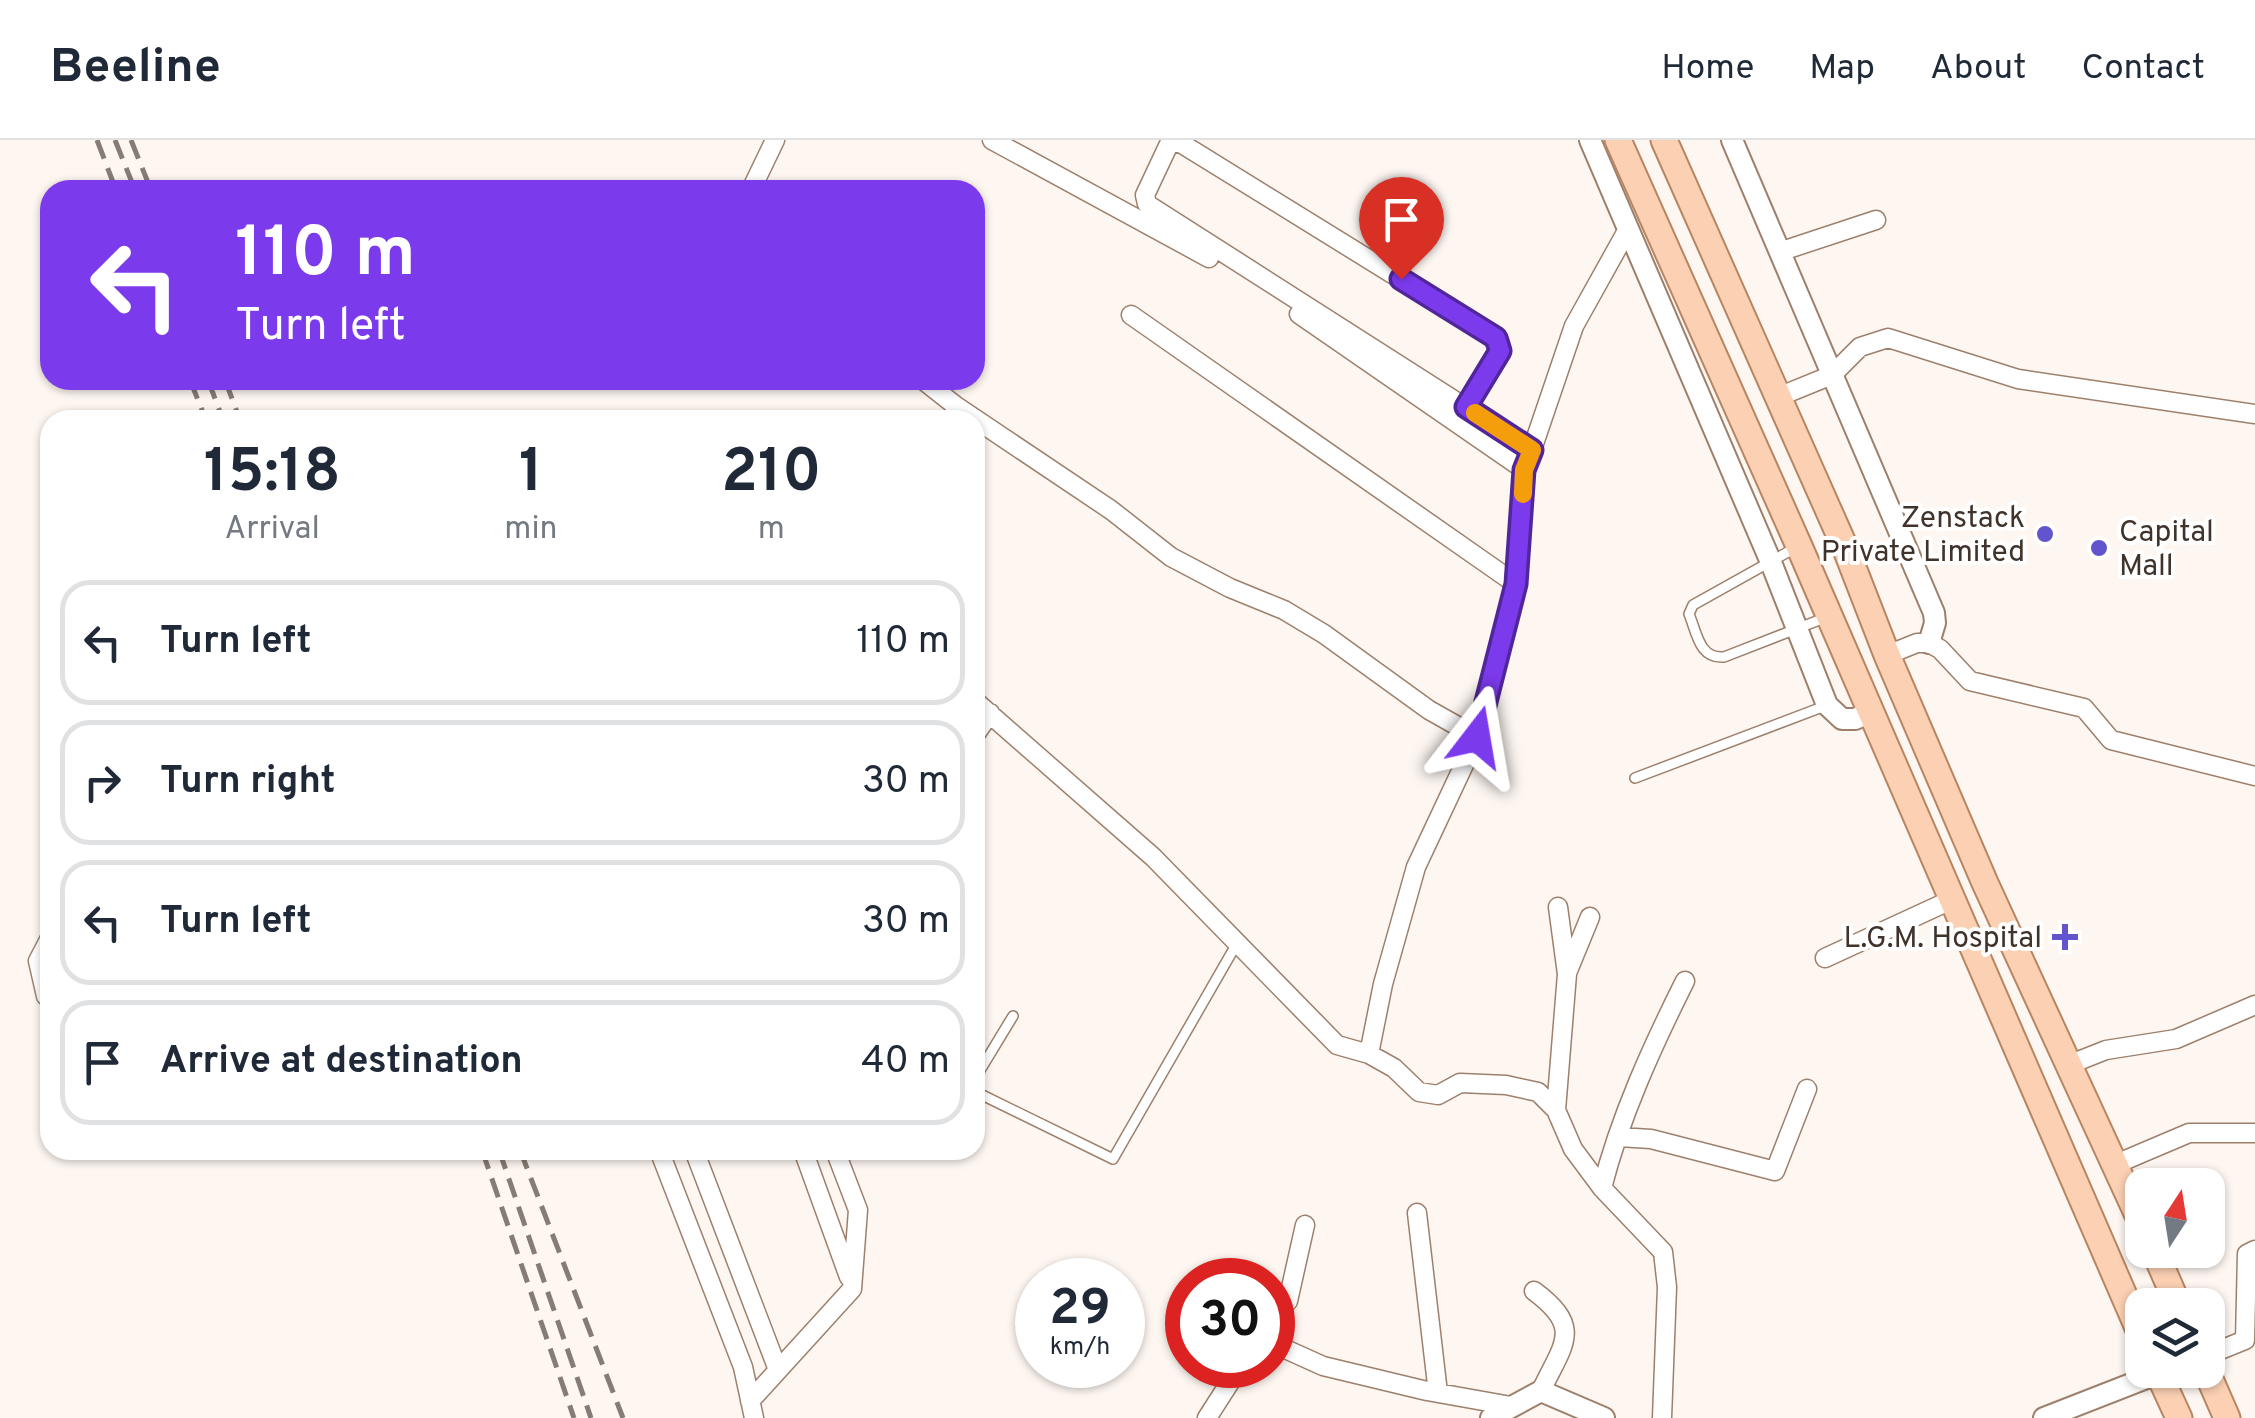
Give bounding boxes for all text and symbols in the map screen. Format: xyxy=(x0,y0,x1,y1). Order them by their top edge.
text: Beeline xyxy=(50,39,221,99)
text: Home xyxy=(1661,47,1754,91)
text: Map xyxy=(1809,47,1875,91)
text: About xyxy=(1930,47,2026,91)
text: Contact xyxy=(2081,47,2205,91)
pin xyxy=(1359,177,1444,280)
icon: arrive xyxy=(1374,192,1429,247)
text: 110 m xyxy=(235,212,416,301)
icon: left xyxy=(70,220,200,350)
text: Turn left xyxy=(235,299,406,356)
text: 15:18 xyxy=(204,437,341,513)
text: 1 xyxy=(519,437,543,513)
text: 210 xyxy=(721,437,821,513)
place label: Zenstack Private Limited xyxy=(1821,501,2025,572)
text: Arrival xyxy=(224,510,320,550)
text: min xyxy=(504,510,558,550)
text: m xyxy=(758,510,785,550)
place label: Capital Mall xyxy=(2119,515,2214,586)
marker: Zenstack Private Limited xyxy=(2034,523,2056,545)
marker: Capital Mall xyxy=(2088,537,2110,559)
icon: left xyxy=(75,615,130,670)
text: Turn left xyxy=(160,618,312,667)
text: 110 m xyxy=(856,618,950,667)
position arrow xyxy=(1425,685,1529,789)
icon: right xyxy=(75,755,130,810)
text: Turn right xyxy=(160,758,335,807)
text: 30 m xyxy=(862,758,950,807)
icon: left xyxy=(75,895,130,950)
text: Turn left xyxy=(160,898,312,947)
text: 30 m xyxy=(862,898,950,947)
place label: L.G.M. Hospital xyxy=(1843,921,2042,958)
marker: L.G.M. Hospital xyxy=(2052,924,2078,950)
icon: arrive xyxy=(75,1035,130,1090)
text: Arrive at destination xyxy=(160,1038,523,1087)
text: 40 m xyxy=(861,1038,950,1087)
north arrow xyxy=(2125,1168,2225,1268)
map controls xyxy=(2125,1168,2225,1388)
speed limit sign: 30 xyxy=(1165,1258,1295,1388)
text: 29 xyxy=(1049,1279,1111,1342)
button: layers xyxy=(2125,1288,2225,1388)
text: km/h xyxy=(1050,1332,1110,1364)

